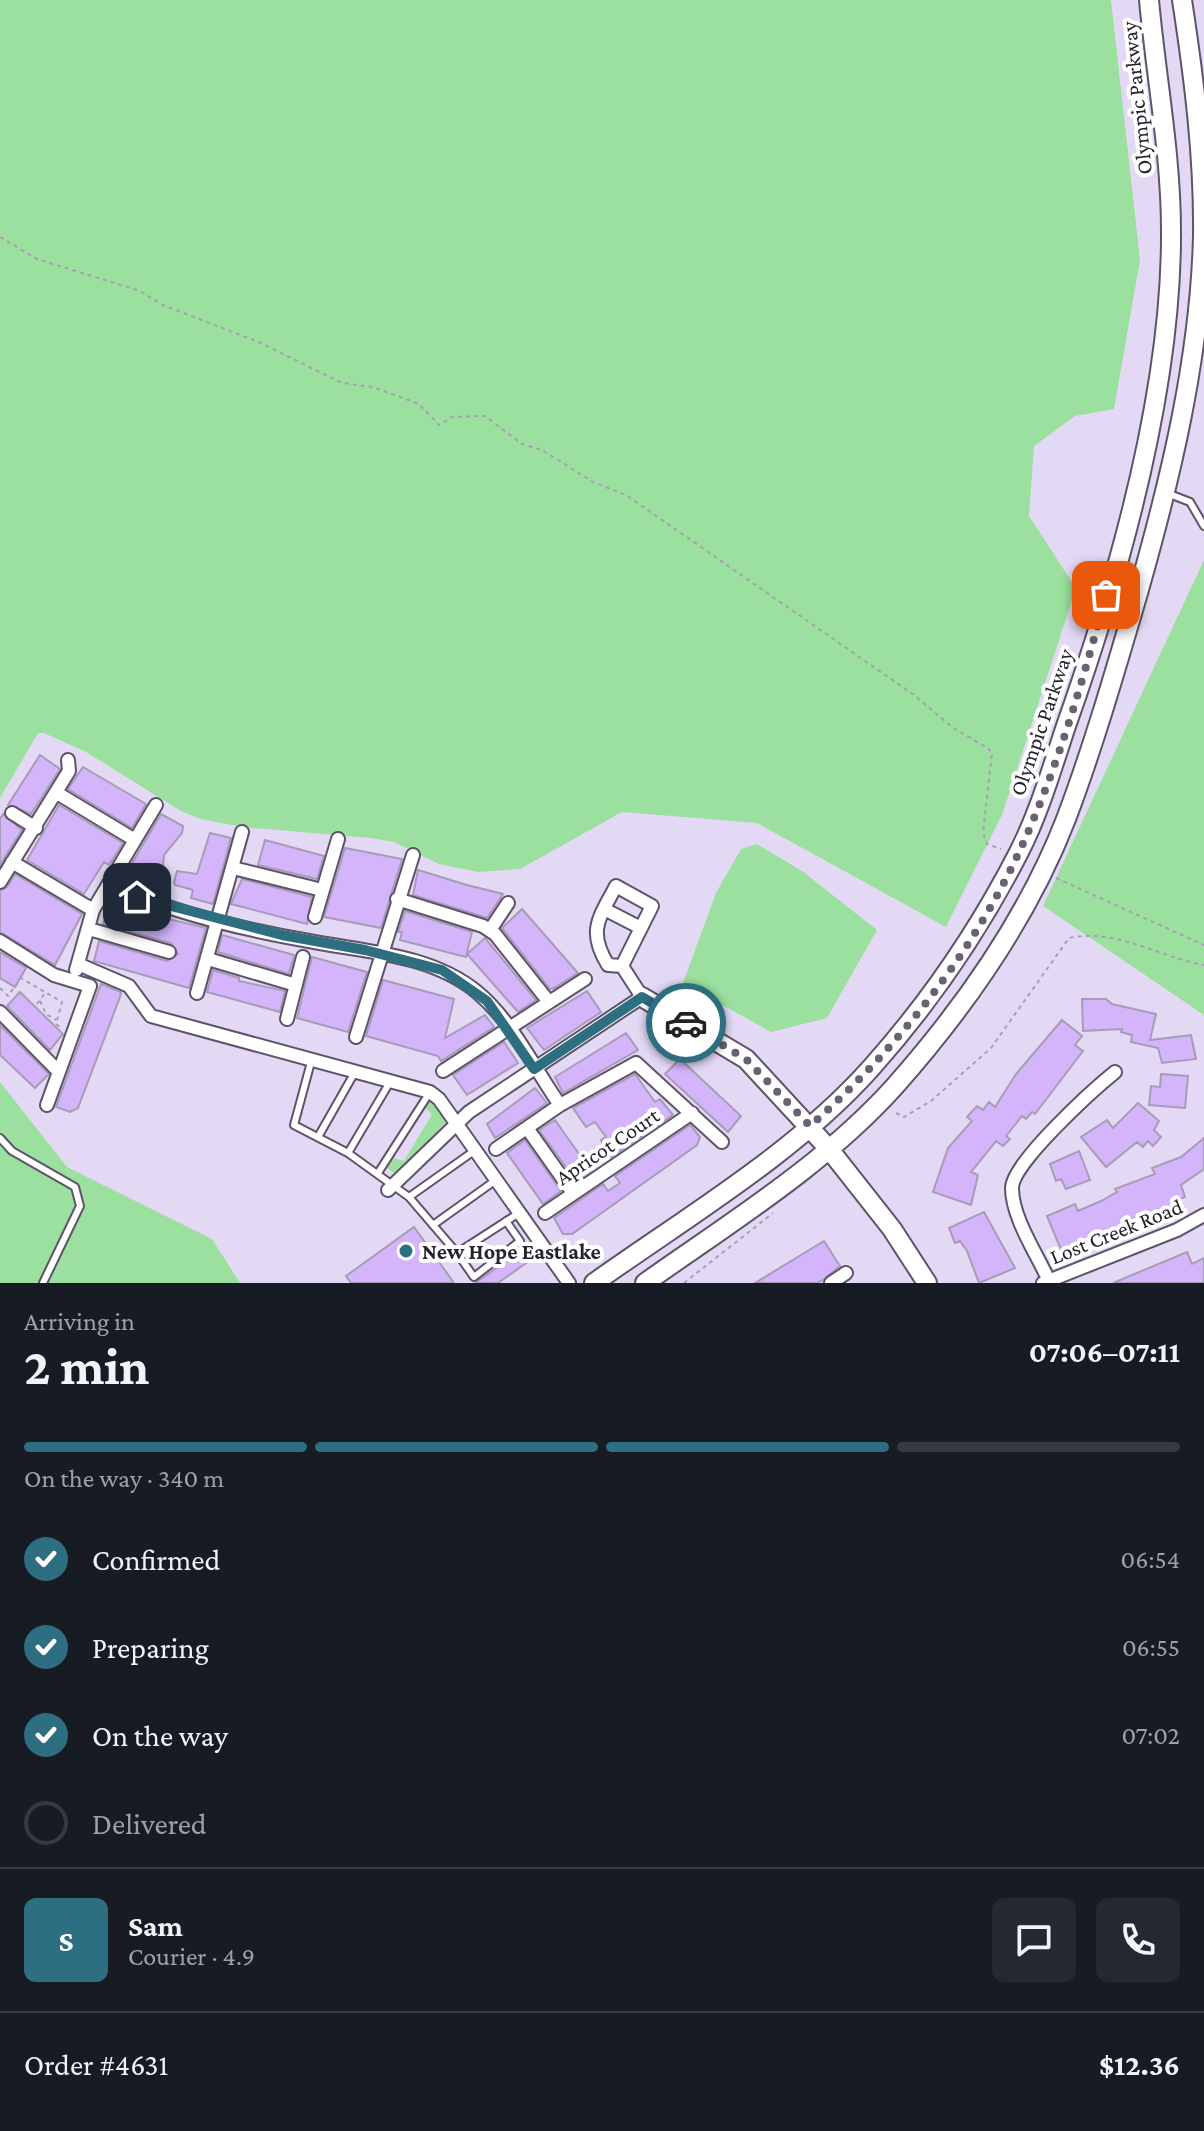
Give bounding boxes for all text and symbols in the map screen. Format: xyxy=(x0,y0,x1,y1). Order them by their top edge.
street label: Olympic Parkway xyxy=(1116,19,1157,176)
pin xyxy=(1072,561,1140,629)
icon: bag xyxy=(1084,573,1128,617)
street label: Olympic Parkway xyxy=(1005,645,1079,799)
pin xyxy=(103,863,171,931)
icon: home xyxy=(115,875,159,919)
courier xyxy=(646,983,726,1063)
icon: car xyxy=(664,1001,708,1045)
street label: Apricot Court xyxy=(551,1102,664,1190)
street label: Lost Creek Road xyxy=(1046,1193,1187,1269)
place label: New Hope Eastlake xyxy=(422,1239,601,1264)
marker: New Hope Eastlake xyxy=(397,1242,415,1260)
text: Arriving in xyxy=(24,1307,135,1336)
text: 07:06–07:11 xyxy=(1029,1335,1180,1368)
text: 2 min xyxy=(24,1337,149,1395)
text: On the way · 340 m xyxy=(24,1464,224,1493)
icon: check xyxy=(24,1537,68,1581)
text: Confirmed xyxy=(92,1543,220,1576)
text: 06:54 xyxy=(1121,1545,1180,1574)
icon: check xyxy=(24,1625,68,1669)
text: Preparing xyxy=(92,1631,209,1664)
text: 06:55 xyxy=(1122,1633,1180,1662)
icon: check xyxy=(24,1713,68,1757)
text: On the way xyxy=(92,1719,228,1752)
text: 07:02 xyxy=(1122,1721,1180,1750)
text: Delivered xyxy=(92,1807,207,1840)
button: chat xyxy=(992,1898,1076,1982)
button: phone xyxy=(1096,1898,1180,1982)
text: Sam xyxy=(128,1909,183,1942)
text: S xyxy=(59,1924,74,1957)
text: Courier · 4.9 xyxy=(128,1942,255,1971)
text: Order #4631 xyxy=(24,2048,169,2081)
text: $12.36 xyxy=(1099,2048,1180,2081)

